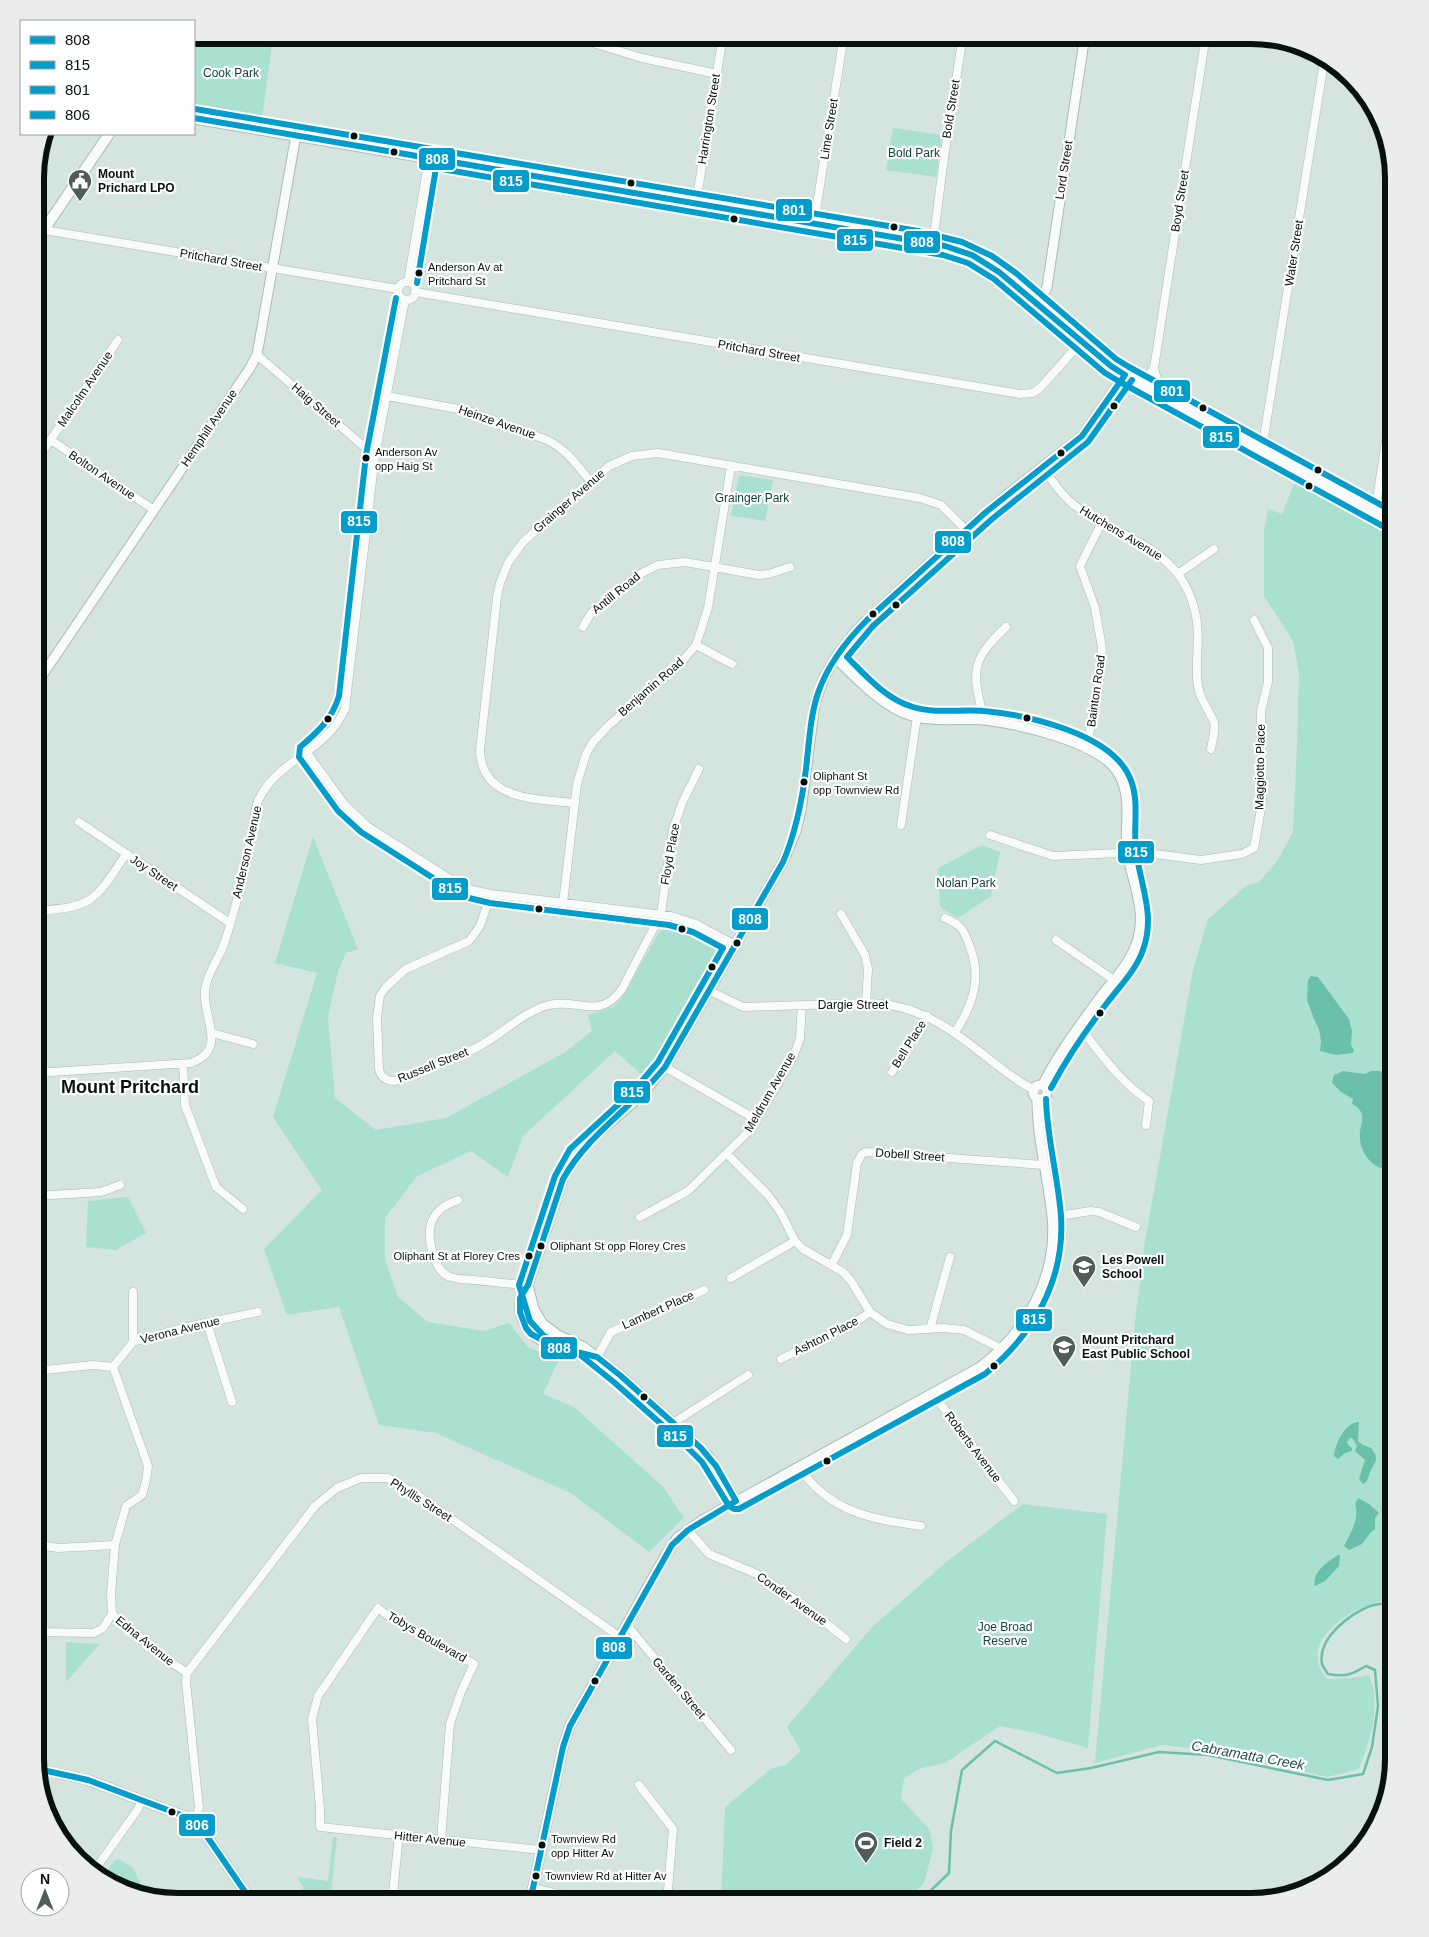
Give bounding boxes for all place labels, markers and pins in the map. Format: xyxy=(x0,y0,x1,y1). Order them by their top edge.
unlabelled marker xyxy=(349,131,359,141)
unlabelled marker xyxy=(389,147,399,157)
place label: Mount Prichard LPO xyxy=(98,167,175,195)
public building icon: Mount Prichard LPO xyxy=(67,168,93,202)
unlabelled marker xyxy=(626,178,636,188)
unlabelled marker xyxy=(729,214,739,224)
unlabelled marker xyxy=(889,222,899,232)
place label: Anderson Av at Pritchard St xyxy=(428,261,502,287)
marker: Anderson Av at Pritchard St xyxy=(414,268,424,278)
unlabelled marker xyxy=(1109,401,1119,411)
unlabelled marker xyxy=(1198,403,1208,413)
place label: Anderson Av opp Haig St xyxy=(375,446,438,472)
unlabelled marker xyxy=(1056,448,1066,458)
marker: Anderson Av opp Haig St xyxy=(361,453,371,463)
unlabelled marker xyxy=(1313,465,1323,475)
unlabelled marker xyxy=(1304,481,1314,491)
unlabelled marker xyxy=(891,600,901,610)
unlabelled marker xyxy=(868,609,878,619)
unlabelled marker xyxy=(1022,713,1032,723)
unlabelled marker xyxy=(323,714,333,724)
place label: Oliphant St opp Townview Rd xyxy=(813,770,899,796)
marker: Oliphant St opp Townview Rd xyxy=(799,777,809,787)
unlabelled marker xyxy=(534,904,544,914)
unlabelled marker xyxy=(677,924,687,934)
unlabelled marker xyxy=(732,938,742,948)
unlabelled marker xyxy=(707,962,717,972)
unlabelled marker xyxy=(1095,1008,1105,1018)
place label: Oliphant St opp Florey Cres xyxy=(550,1240,686,1252)
marker: Oliphant St opp Florey Cres xyxy=(536,1241,546,1251)
place label: Oliphant St at Florey Cres xyxy=(393,1250,520,1262)
marker: Oliphant St at Florey Cres xyxy=(524,1251,534,1261)
place label: Les Powell School xyxy=(1102,1253,1164,1281)
school or university icon: Les Powell School xyxy=(1071,1254,1097,1288)
place label: Mount Pritchard East Public School xyxy=(1082,1333,1190,1361)
school or university icon: Mount Pritchard East Public School xyxy=(1051,1334,1077,1368)
unlabelled marker xyxy=(989,1361,999,1371)
unlabelled marker xyxy=(639,1392,649,1402)
unlabelled marker xyxy=(822,1456,832,1466)
unlabelled marker xyxy=(590,1676,600,1686)
unlabelled marker xyxy=(167,1807,177,1817)
sports icon: Field 2 xyxy=(853,1830,879,1864)
place label: Townview Rd opp Hitter Av xyxy=(551,1833,616,1859)
place label: Field 2 xyxy=(884,1836,922,1850)
marker: Townview Rd opp Hitter Av xyxy=(537,1840,547,1850)
place label: Townview Rd at Hitter Av xyxy=(545,1870,667,1882)
marker: Townview Rd at Hitter Av xyxy=(531,1871,541,1881)

